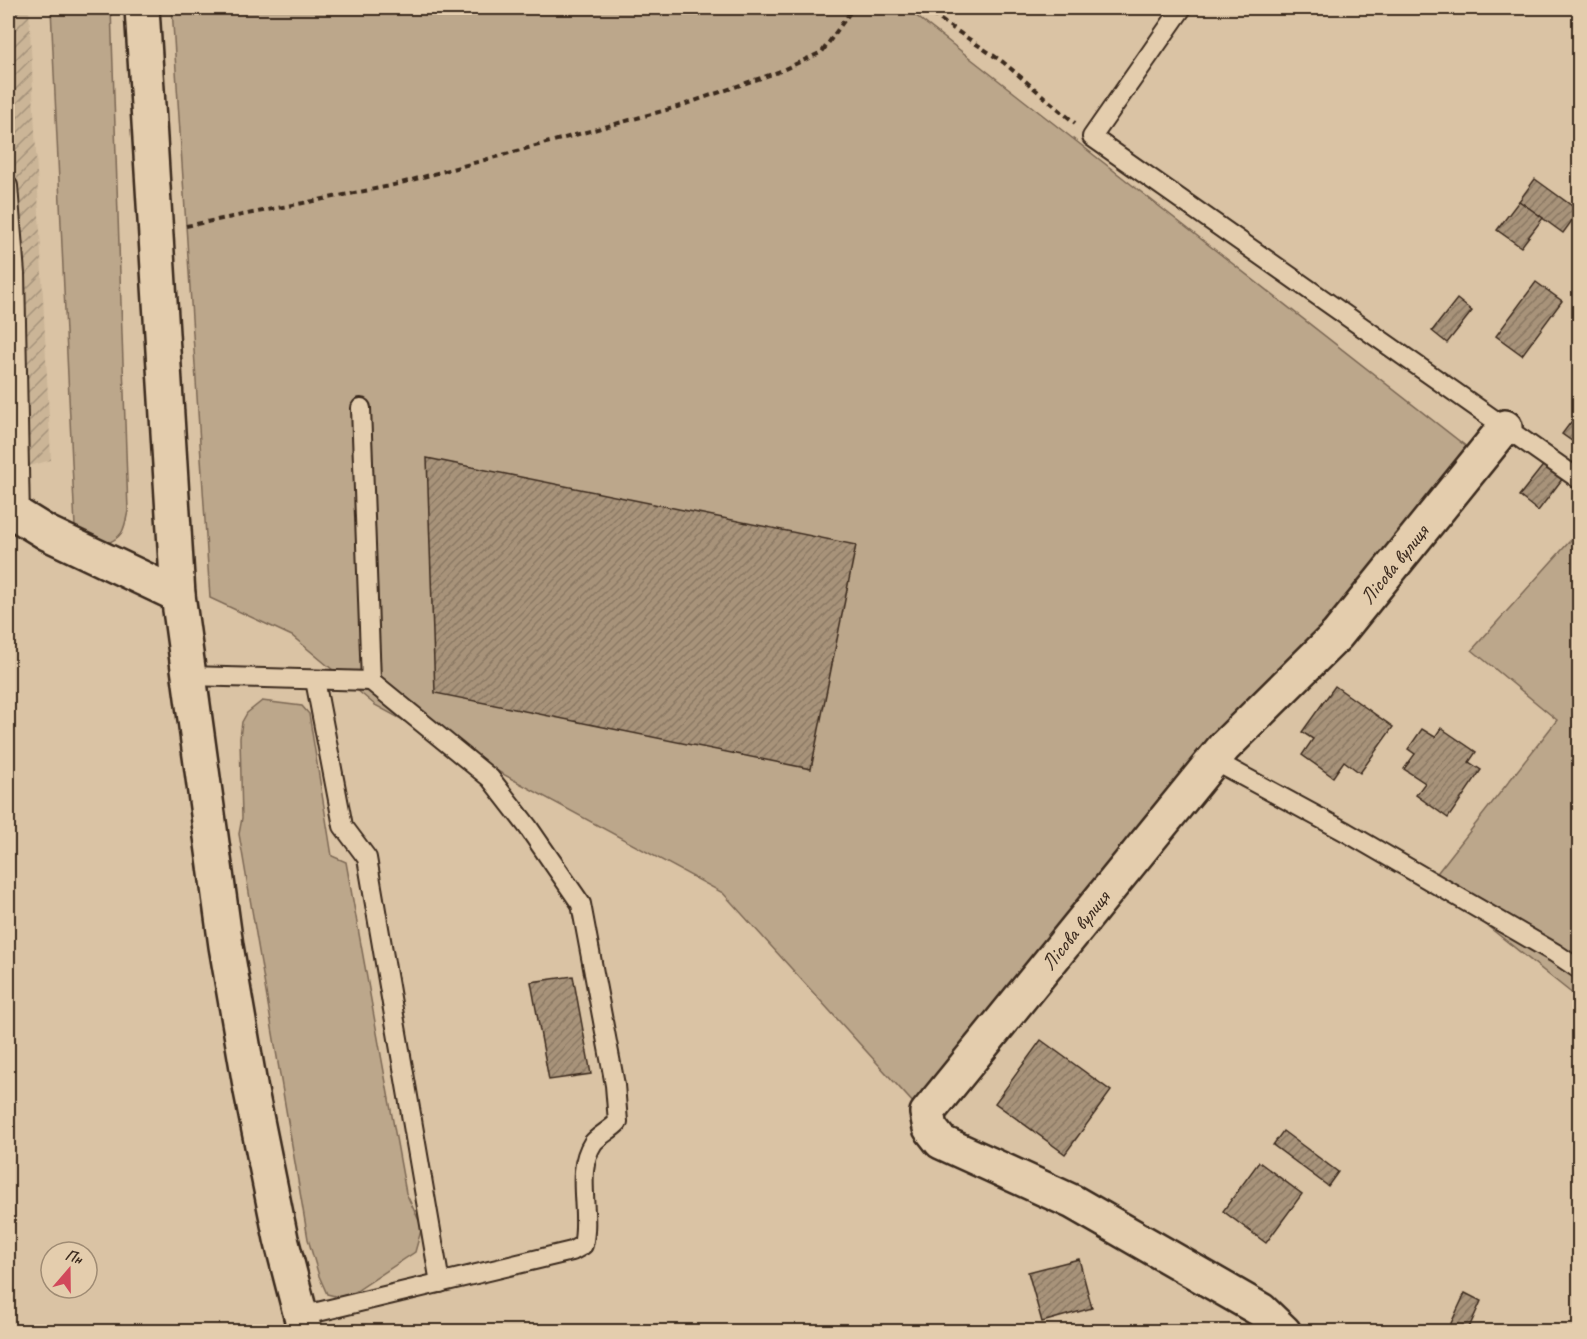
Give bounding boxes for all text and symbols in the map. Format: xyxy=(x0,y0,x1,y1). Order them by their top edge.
street label: Лісова вулиця xyxy=(1354,518,1435,609)
street label: Лісова вулиця xyxy=(1035,884,1116,975)
north arrow xyxy=(39,1240,99,1300)
text: Пн xyxy=(62,1245,86,1269)

